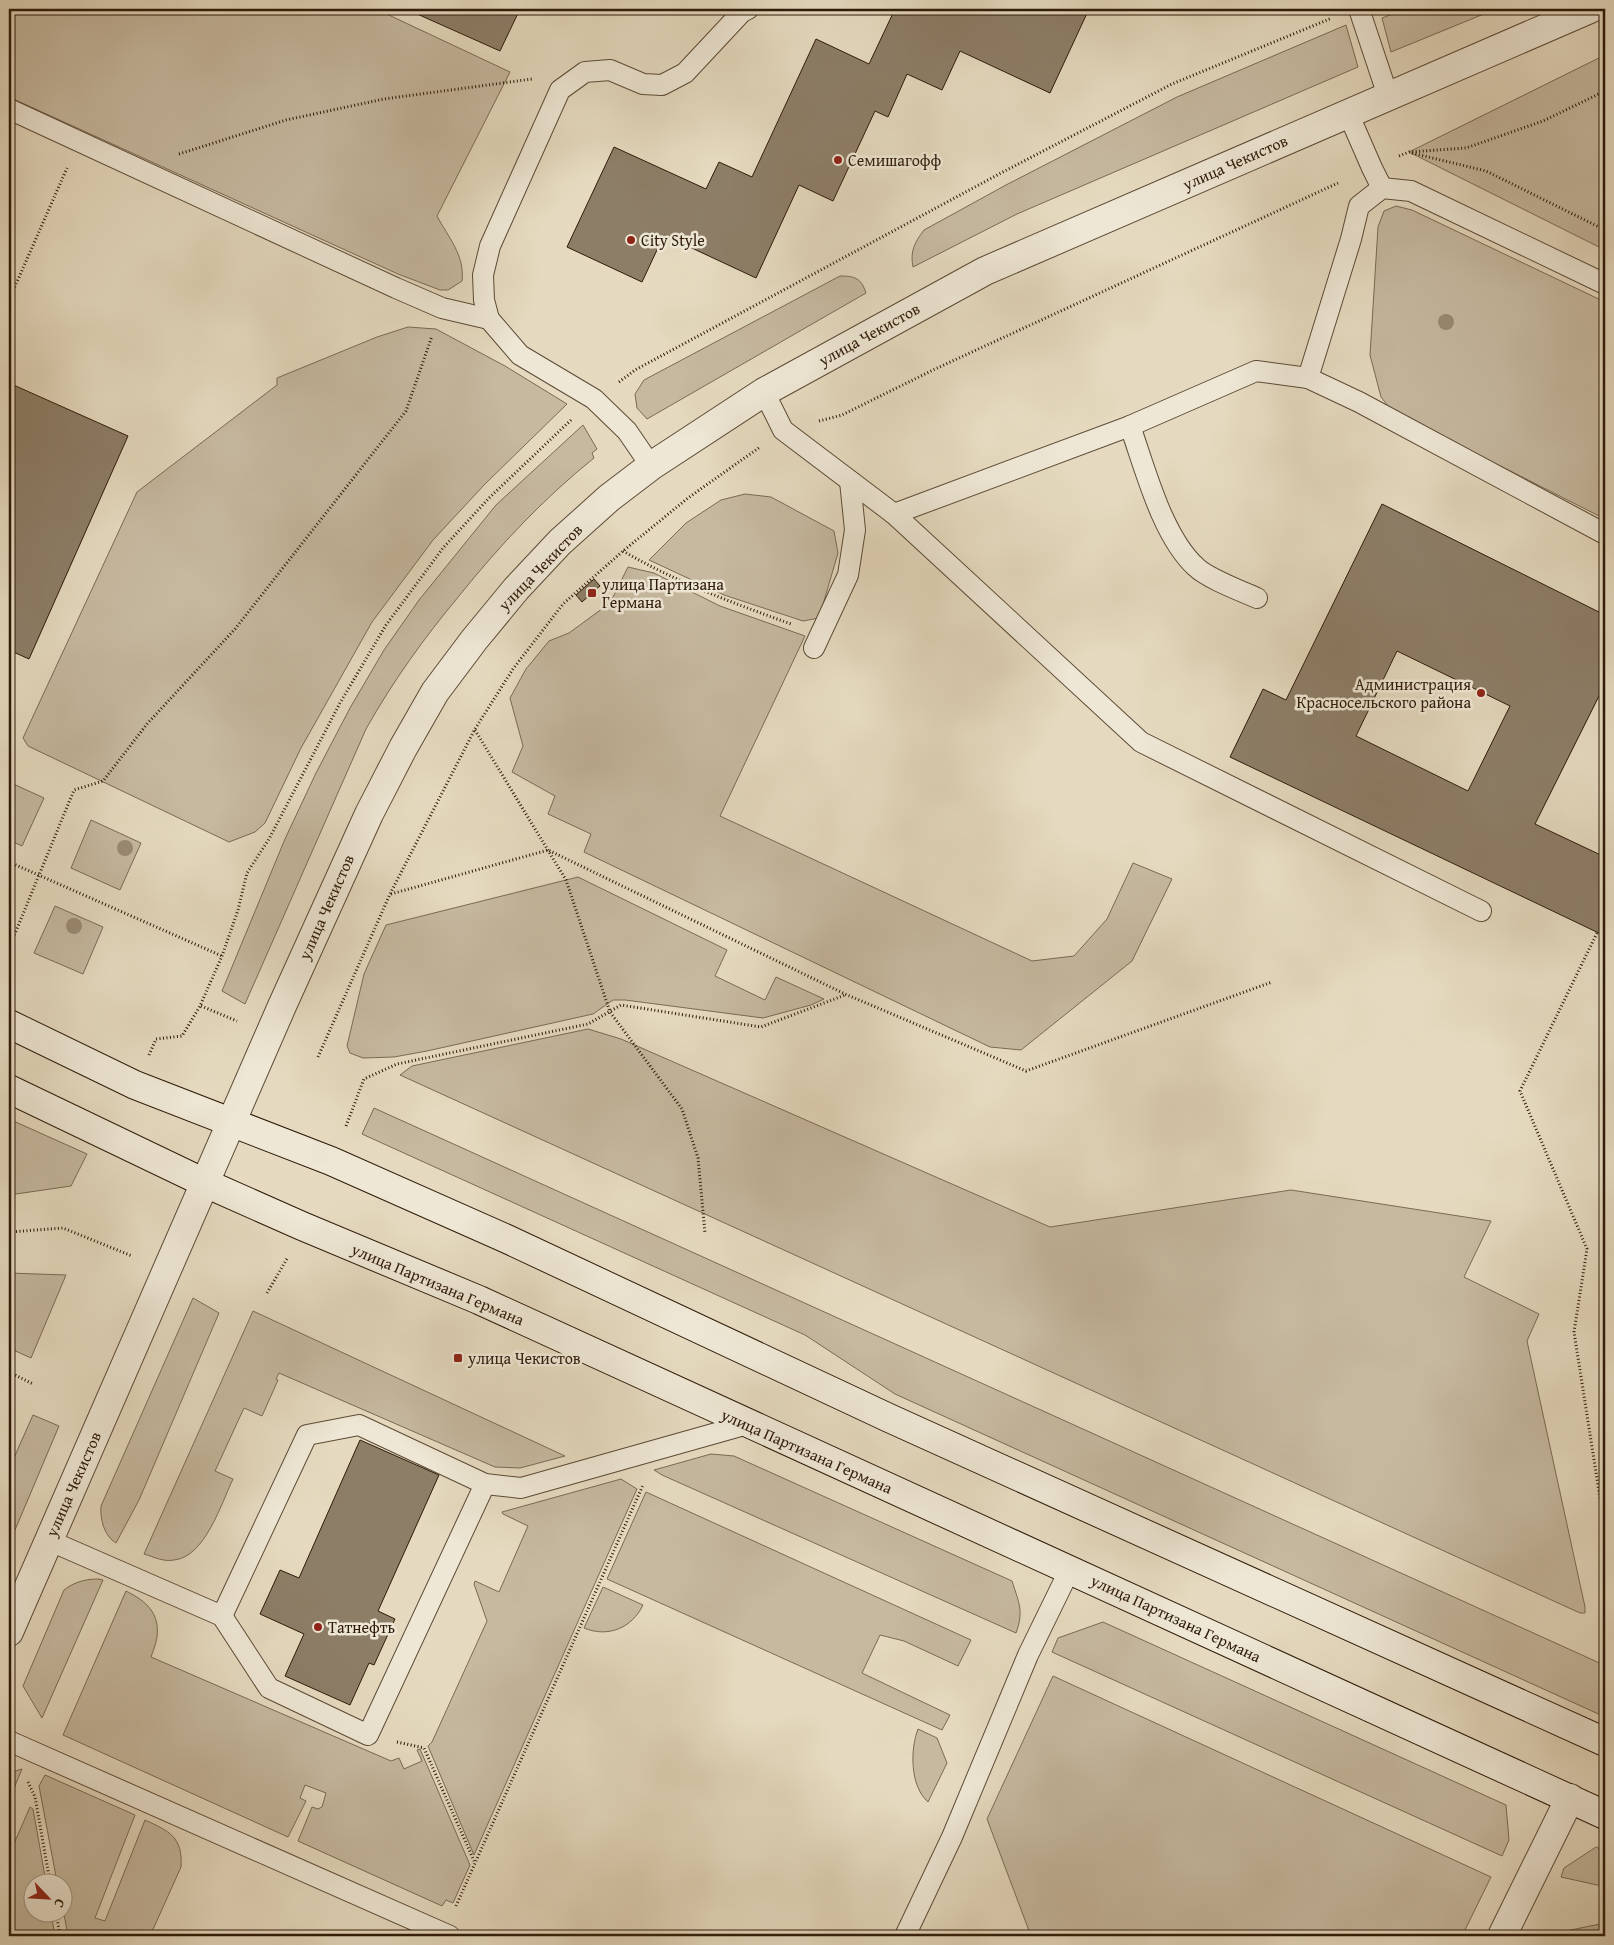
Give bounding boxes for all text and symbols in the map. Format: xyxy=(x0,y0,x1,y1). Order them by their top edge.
street label: улица Чекистов xyxy=(1178,128,1292,196)
place label: Семишагофф xyxy=(848,148,942,172)
marker: Семишагофф xyxy=(832,154,844,166)
place label: City Style xyxy=(641,228,705,252)
marker: City Style xyxy=(625,234,637,246)
street label: улица Чекистов xyxy=(813,296,924,372)
street label: улица Чекистов xyxy=(492,518,588,617)
place label: улица Партизана Германа xyxy=(601,572,724,614)
marker: улица Партизана Германа xyxy=(586,587,598,599)
place label: Администрация Красносельского района xyxy=(1297,672,1471,714)
marker: Администрация Красносельского района xyxy=(1475,687,1487,699)
street label: улица Чекистов xyxy=(292,850,360,964)
street label: улица Партизана Германа xyxy=(347,1236,528,1331)
place label: улица Чекистов xyxy=(467,1346,581,1370)
marker: улица Чекистов xyxy=(452,1352,464,1364)
street label: улица Партизана Германа xyxy=(717,1402,897,1500)
street label: улица Чекистов xyxy=(39,1427,107,1541)
street label: улица Партизана Германа xyxy=(1086,1568,1265,1668)
place label: Татнефть xyxy=(328,1615,396,1639)
marker: Татнефть xyxy=(312,1621,324,1633)
north arrow xyxy=(22,1872,72,1922)
text: С xyxy=(49,1896,71,1911)

